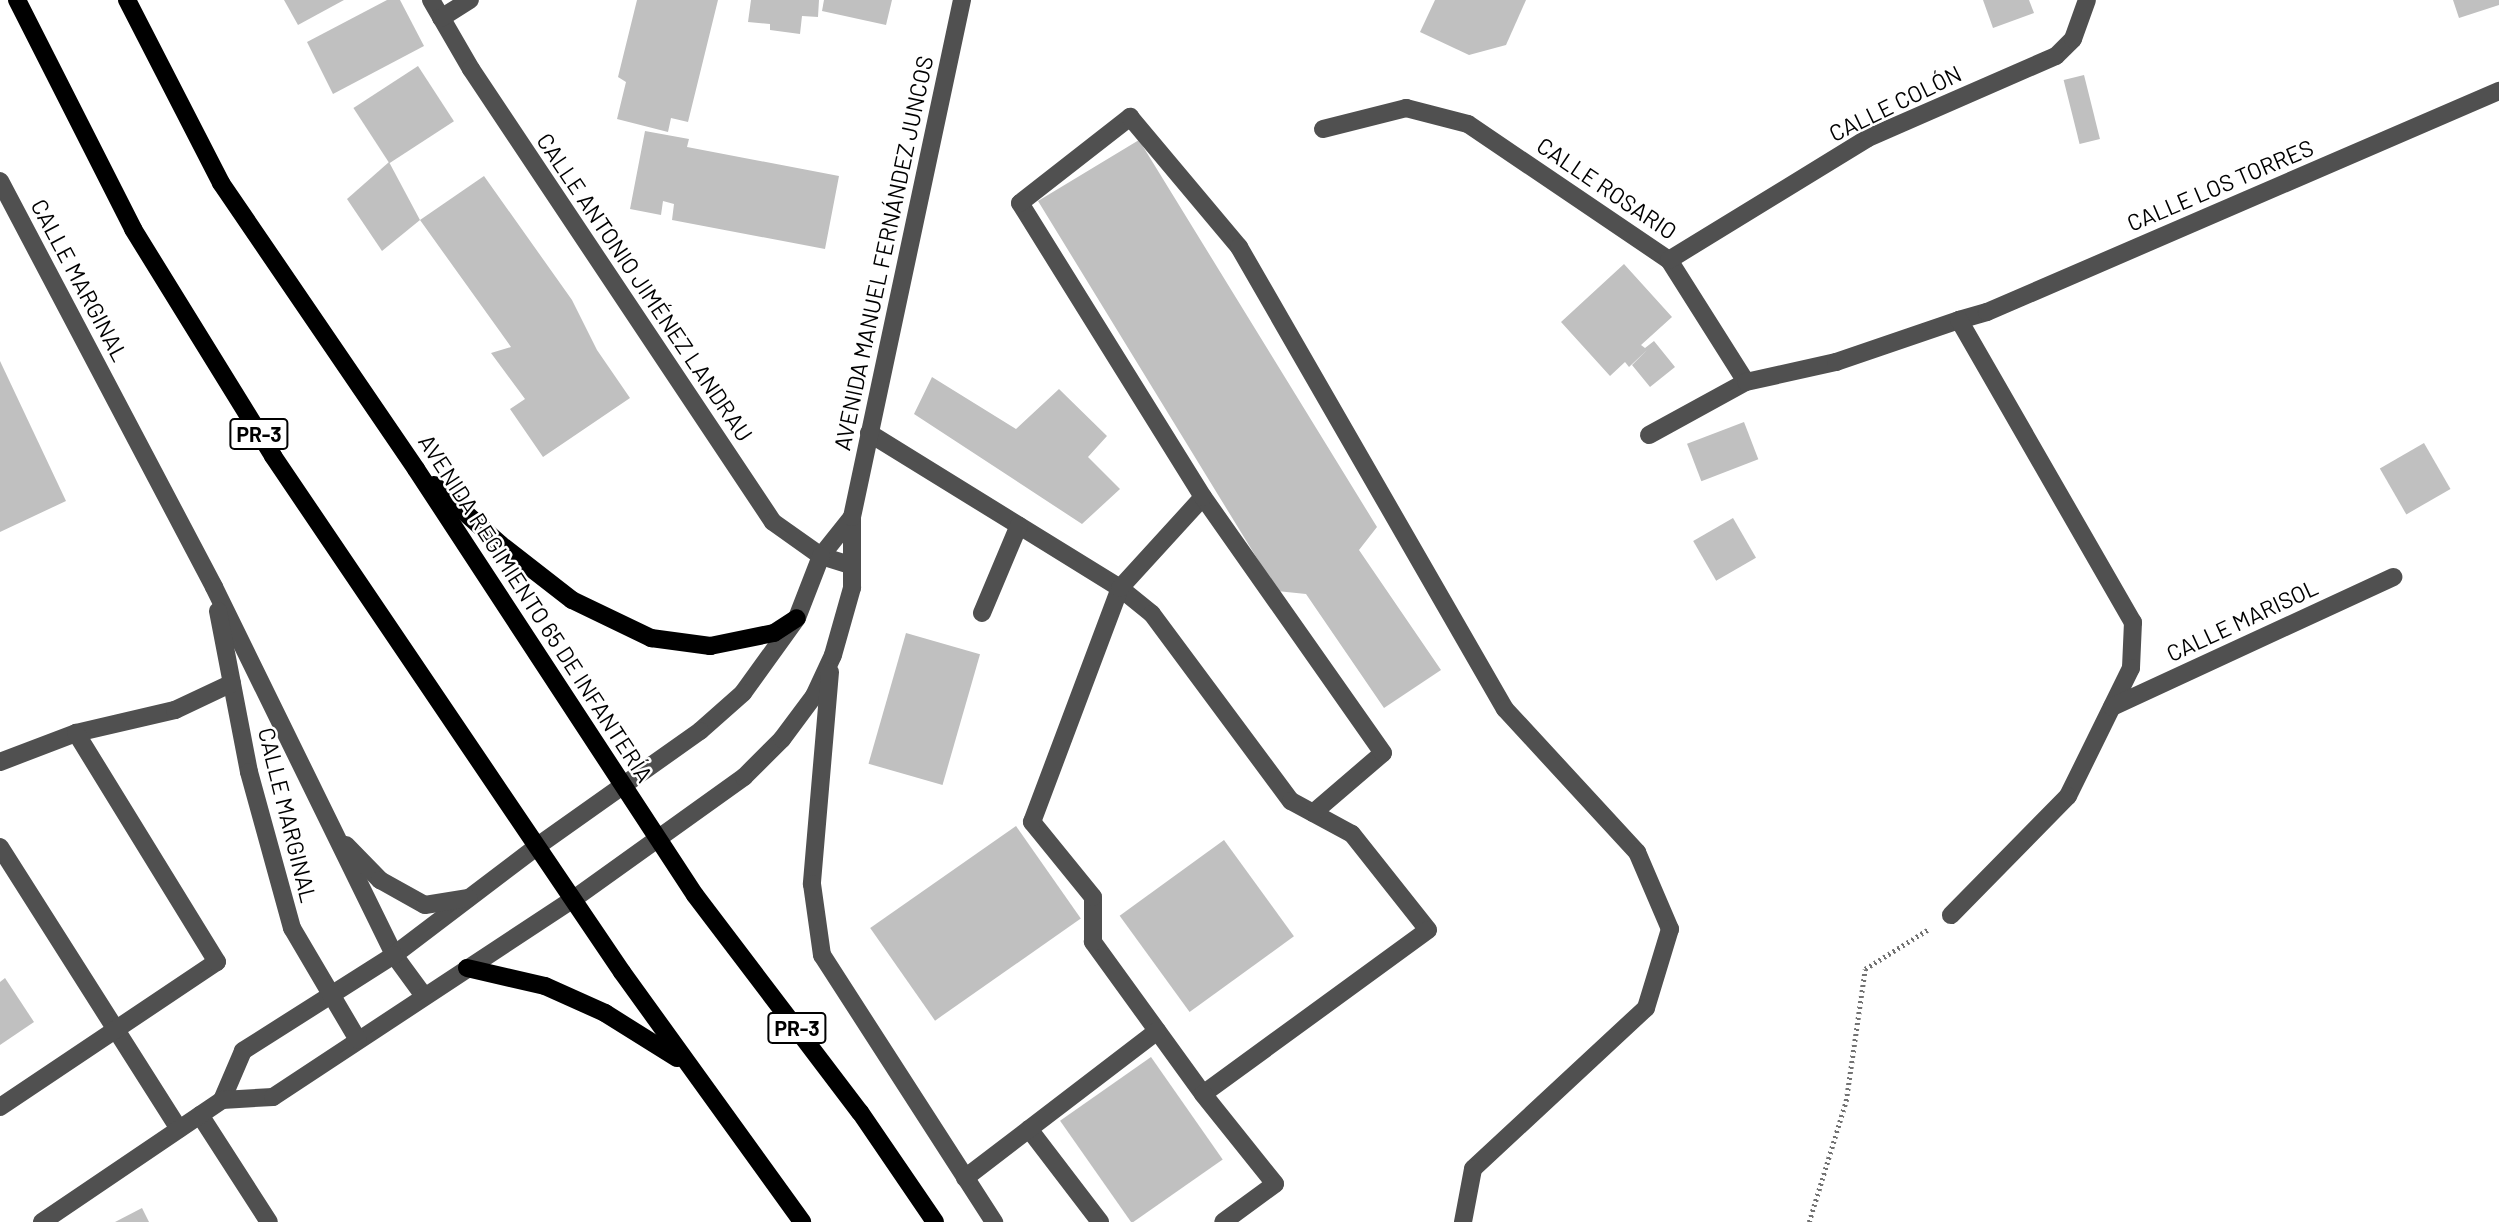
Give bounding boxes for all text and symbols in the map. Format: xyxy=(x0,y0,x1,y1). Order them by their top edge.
street label: AVENIDA MANUEL FERNÁNDEZ JUNCOS xyxy=(828,53,938,453)
street label: CALLE COLÓN xyxy=(1824,59,1966,147)
street label: CALLE ANTONIO JIMÉNEZ LANDRAU xyxy=(531,128,759,446)
street label: CALLE ROSARIO xyxy=(1532,131,1682,245)
street label: CALLE LOS TORRES xyxy=(2123,133,2317,237)
street label: CALLE MARGINAL xyxy=(26,194,134,366)
road number: PR-3 xyxy=(229,416,289,452)
street label: AVENIDA REGIMIENTO 65 DE INFANTERÍA xyxy=(413,429,659,787)
street label: CALLE MARISOL xyxy=(2162,573,2322,667)
street label: CALLE MARGINAL xyxy=(253,725,323,905)
road number: PR-3 xyxy=(767,1010,827,1046)

